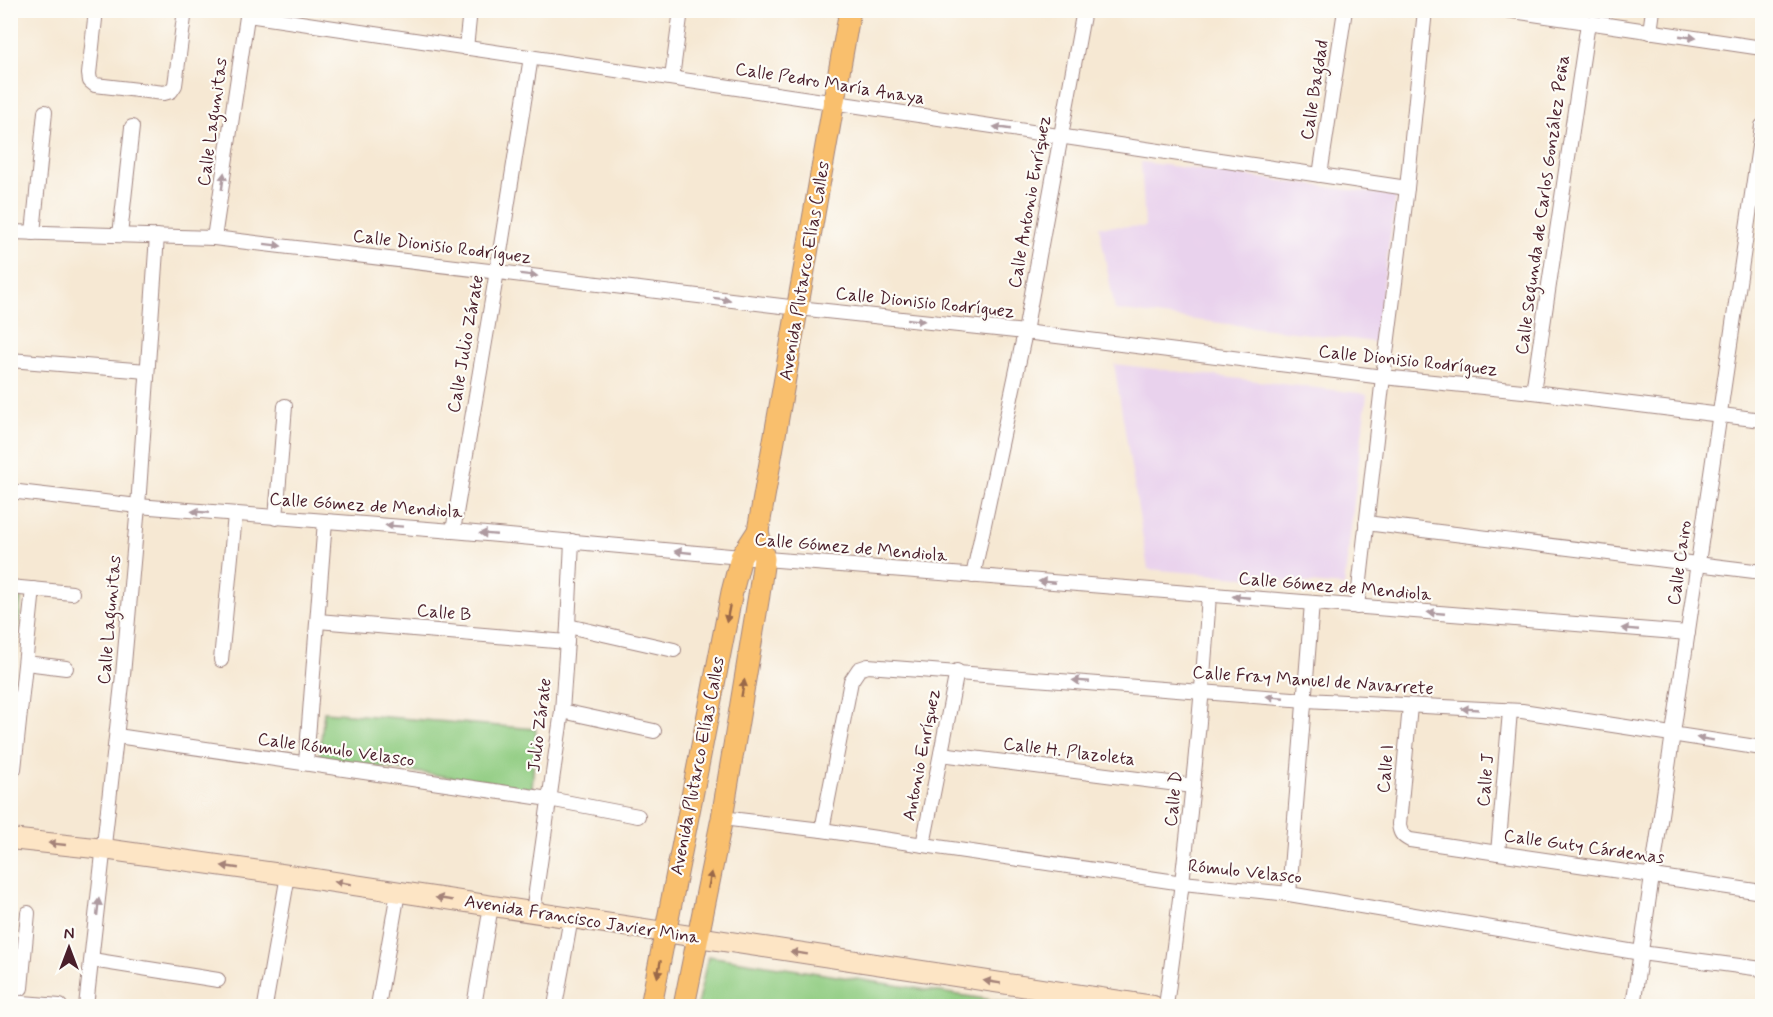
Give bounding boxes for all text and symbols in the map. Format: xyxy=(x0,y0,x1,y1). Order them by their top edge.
one-way arrow xyxy=(1679,33,1698,42)
street label: Calle Bagdad xyxy=(1295,38,1337,142)
street label: Calle Segunda de Carlos González Peña xyxy=(1510,53,1578,357)
street label: Calle Lagunitas xyxy=(192,56,236,188)
street label: Calle Pedro María Anaya xyxy=(734,57,926,111)
street label: Calle Antonio Enríquez xyxy=(1003,113,1057,290)
one-way arrow xyxy=(993,123,1012,132)
street label: Avenida Plutarco Elías Calles xyxy=(774,159,836,383)
one-way arrow xyxy=(218,171,227,190)
street label: Calle Dionisio Rodríguez xyxy=(351,224,533,270)
one-way arrow xyxy=(263,240,282,250)
one-way arrow xyxy=(519,270,538,279)
street label: Calle Julio Zárate xyxy=(442,273,490,415)
street label: Calle Dionisio Rodríguez xyxy=(834,282,1016,324)
one-way arrow xyxy=(713,294,732,303)
one-way arrow xyxy=(907,315,926,325)
street label: Calle Dionisio Rodríguez xyxy=(1317,340,1499,382)
street label: Calle Gómez de Mendiola xyxy=(269,487,464,525)
one-way arrow xyxy=(190,507,209,516)
street label: Calle Cairo xyxy=(1662,519,1698,607)
one-way arrow xyxy=(385,521,404,531)
street label: Calle Gómez de Mendiola xyxy=(753,528,949,568)
one-way arrow xyxy=(479,529,498,539)
one-way arrow xyxy=(673,547,692,557)
street label: Calle Lagunitas xyxy=(92,554,130,686)
street label: Calle Gómez de Mendiola xyxy=(1237,567,1433,607)
one-way arrow xyxy=(1037,577,1056,587)
one-way arrow xyxy=(1232,593,1251,602)
street label: Calle B xyxy=(416,599,472,627)
one-way arrow xyxy=(723,605,732,624)
one-way arrow xyxy=(1426,608,1445,618)
one-way arrow xyxy=(1621,624,1640,633)
street label: Avenida Plutarco Elías Calles xyxy=(665,655,731,877)
street label: Calle Fray Manuel de Navarrete xyxy=(1191,661,1435,701)
one-way arrow xyxy=(1071,676,1090,686)
street label: Julio Zárate xyxy=(522,677,558,773)
one-way arrow xyxy=(739,678,748,697)
street label: Antonio Enríquez xyxy=(897,687,947,823)
one-way arrow xyxy=(1266,692,1285,702)
one-way arrow xyxy=(1460,705,1479,714)
street label: Calle Rómulo Velasco xyxy=(256,727,416,773)
street label: Calle H. Plazoleta xyxy=(1002,732,1136,772)
one-way arrow xyxy=(1695,734,1714,743)
street label: Calle I xyxy=(1372,744,1400,794)
street label: Calle J xyxy=(1472,752,1500,808)
street label: Calle D xyxy=(1159,770,1189,828)
street label: Calle Guty Cárdenas xyxy=(1502,824,1666,870)
one-way arrow xyxy=(48,839,67,849)
street label: Rómulo Velasco xyxy=(1187,854,1303,890)
one-way arrow xyxy=(220,862,239,871)
one-way arrow xyxy=(706,870,715,889)
one-way arrow xyxy=(333,879,352,888)
street label: Avenida Francisco Javier Mina xyxy=(463,890,702,950)
one-way arrow xyxy=(435,894,454,903)
one-way arrow xyxy=(93,897,103,916)
north arrow xyxy=(39,918,99,978)
text: N xyxy=(64,924,74,945)
one-way arrow xyxy=(790,948,809,957)
one-way arrow xyxy=(654,960,663,979)
one-way arrow xyxy=(983,977,1002,986)

